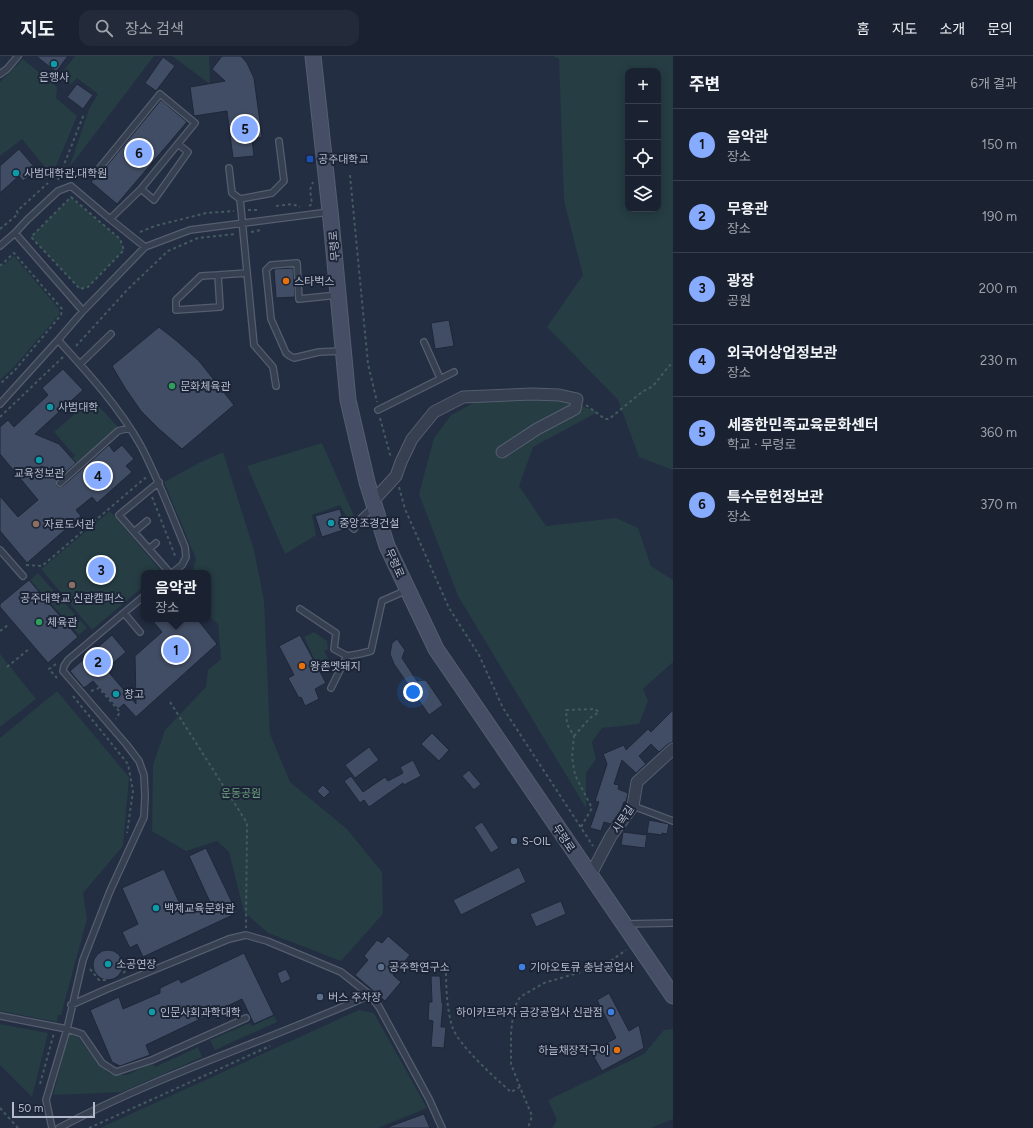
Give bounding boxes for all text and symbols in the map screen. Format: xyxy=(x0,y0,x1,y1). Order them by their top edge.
search box xyxy=(79,10,359,46)
icon: search xyxy=(93,17,115,39)
text: 지도 xyxy=(20,18,55,41)
text: 장소 검색 xyxy=(125,20,184,38)
text: 홈 xyxy=(857,21,870,38)
text: 지도 xyxy=(892,21,917,38)
text: 소개 xyxy=(939,21,965,38)
text: 문의 xyxy=(987,21,1013,38)
marker: 은행사 xyxy=(49,59,59,69)
map controls xyxy=(625,68,661,212)
button: + xyxy=(625,68,661,104)
place label: 은행사 xyxy=(39,71,69,84)
text: 주변 xyxy=(689,74,720,94)
text: 6개 결과 xyxy=(971,76,1017,91)
button: − xyxy=(625,104,661,140)
pin: 5 xyxy=(232,114,258,144)
text: 음악관 xyxy=(727,128,768,146)
text: 1 xyxy=(699,137,705,152)
text: 150 m xyxy=(982,137,1017,152)
pin: 6 xyxy=(126,138,152,168)
button: locate xyxy=(625,140,661,176)
text: 장소 xyxy=(727,149,751,164)
place label: 공주대학교 xyxy=(318,153,369,166)
marker: 공주대학교 xyxy=(305,154,315,164)
place label: 사범대학관,대학원 xyxy=(24,167,107,180)
marker: 사범대학관,대학원 xyxy=(11,168,21,178)
button: layers xyxy=(625,176,661,212)
text: 무용관 xyxy=(727,200,768,218)
text: 2 xyxy=(698,209,706,224)
text: 190 m xyxy=(982,209,1017,224)
text: 장소 xyxy=(727,221,751,236)
street label: 무령로 xyxy=(327,230,342,262)
text: 광장 xyxy=(727,272,755,290)
place label: 스타벅스 xyxy=(294,275,334,288)
marker: 스타벅스 xyxy=(281,276,291,286)
text: 3 xyxy=(698,281,706,296)
text: 200 m xyxy=(979,281,1017,296)
text: 공원 xyxy=(727,293,751,308)
text: 외국어상업정보관 xyxy=(727,344,837,362)
text: 4 xyxy=(698,353,706,368)
text: 230 m xyxy=(980,353,1017,368)
text: 장소 xyxy=(727,365,751,380)
place label: 문화체육관 xyxy=(180,380,231,393)
marker: 문화체육관 xyxy=(167,381,177,391)
place label: 사범대학 xyxy=(58,401,98,414)
marker: 사범대학 xyxy=(45,402,55,412)
text: 세종한민족교육문화센터 xyxy=(727,416,879,434)
text: 5 xyxy=(698,425,706,440)
text: 360 m xyxy=(980,425,1017,440)
text: 학교 · 무령로 xyxy=(727,437,797,452)
marker: 교육정보관 xyxy=(34,455,44,465)
pin: 4 xyxy=(85,461,111,491)
place label: 교육정보관 xyxy=(14,467,64,480)
text: 특수문헌정보관 xyxy=(727,488,824,506)
text: 6 xyxy=(698,497,706,512)
text: 370 m xyxy=(980,497,1017,512)
text: 장소 xyxy=(727,509,751,524)
place label: 중앙조경건설 xyxy=(339,517,400,530)
place label: 자료도서관 xyxy=(44,518,95,531)
marker: 중앙조경건설 xyxy=(326,518,336,528)
marker: 자료도서관 xyxy=(31,519,41,529)
street label: 무령로 xyxy=(382,547,407,580)
pin: 3 xyxy=(88,555,114,585)
popup xyxy=(141,570,211,622)
text: 음악관 xyxy=(155,579,197,597)
marker: 공주대학교 신관캠퍼스 xyxy=(67,580,77,590)
place label: 공주대학교 신관캠퍼스 xyxy=(20,592,124,605)
text: 장소 xyxy=(155,600,179,615)
place label: 체육관 xyxy=(47,616,77,629)
marker: 체육관 xyxy=(34,617,44,627)
pin: 1 xyxy=(163,635,189,665)
pin: 2 xyxy=(85,647,111,677)
place label: 왕촌멧돼지 xyxy=(310,660,361,673)
marker: 왕촌멧돼지 xyxy=(297,661,307,671)
your location xyxy=(403,682,423,702)
place label: 창고 xyxy=(124,688,144,701)
marker: 창고 xyxy=(111,689,121,699)
park label: 운동공원 xyxy=(221,787,261,800)
street label: 시목길 xyxy=(610,803,637,836)
street label: 무령로 xyxy=(550,822,577,855)
place label: S-OIL xyxy=(522,835,551,848)
marker: S-OIL xyxy=(509,836,519,846)
place label: 백제교육문화관 xyxy=(164,902,235,915)
marker: 백제교육문화관 xyxy=(151,903,161,913)
place label: 소공연장 xyxy=(116,958,156,971)
marker: 소공연장 xyxy=(103,959,113,969)
place label: 공주학연구소 xyxy=(389,961,450,974)
place label: 기아오토큐 충남공업사 xyxy=(530,961,634,974)
marker: 공주학연구소 xyxy=(376,962,386,972)
marker: 기아오토큐 충남공업사 xyxy=(517,962,527,972)
place label: 버스 주차장 xyxy=(328,991,381,1004)
marker: 버스 주차장 xyxy=(315,992,325,1002)
place label: 인문사회과학대학 xyxy=(160,1006,241,1019)
place label: 하이카프라자 금강공업사 신관점 xyxy=(456,1006,603,1019)
marker: 인문사회과학대학 xyxy=(147,1007,157,1017)
marker: 하이카프라자 금강공업사 신관점 xyxy=(606,1007,616,1017)
place label: 하늘채장작구이 xyxy=(538,1044,609,1057)
marker: 하늘채장작구이 xyxy=(612,1045,622,1055)
scale bar xyxy=(12,1100,95,1119)
text: 50 m xyxy=(18,1102,43,1115)

